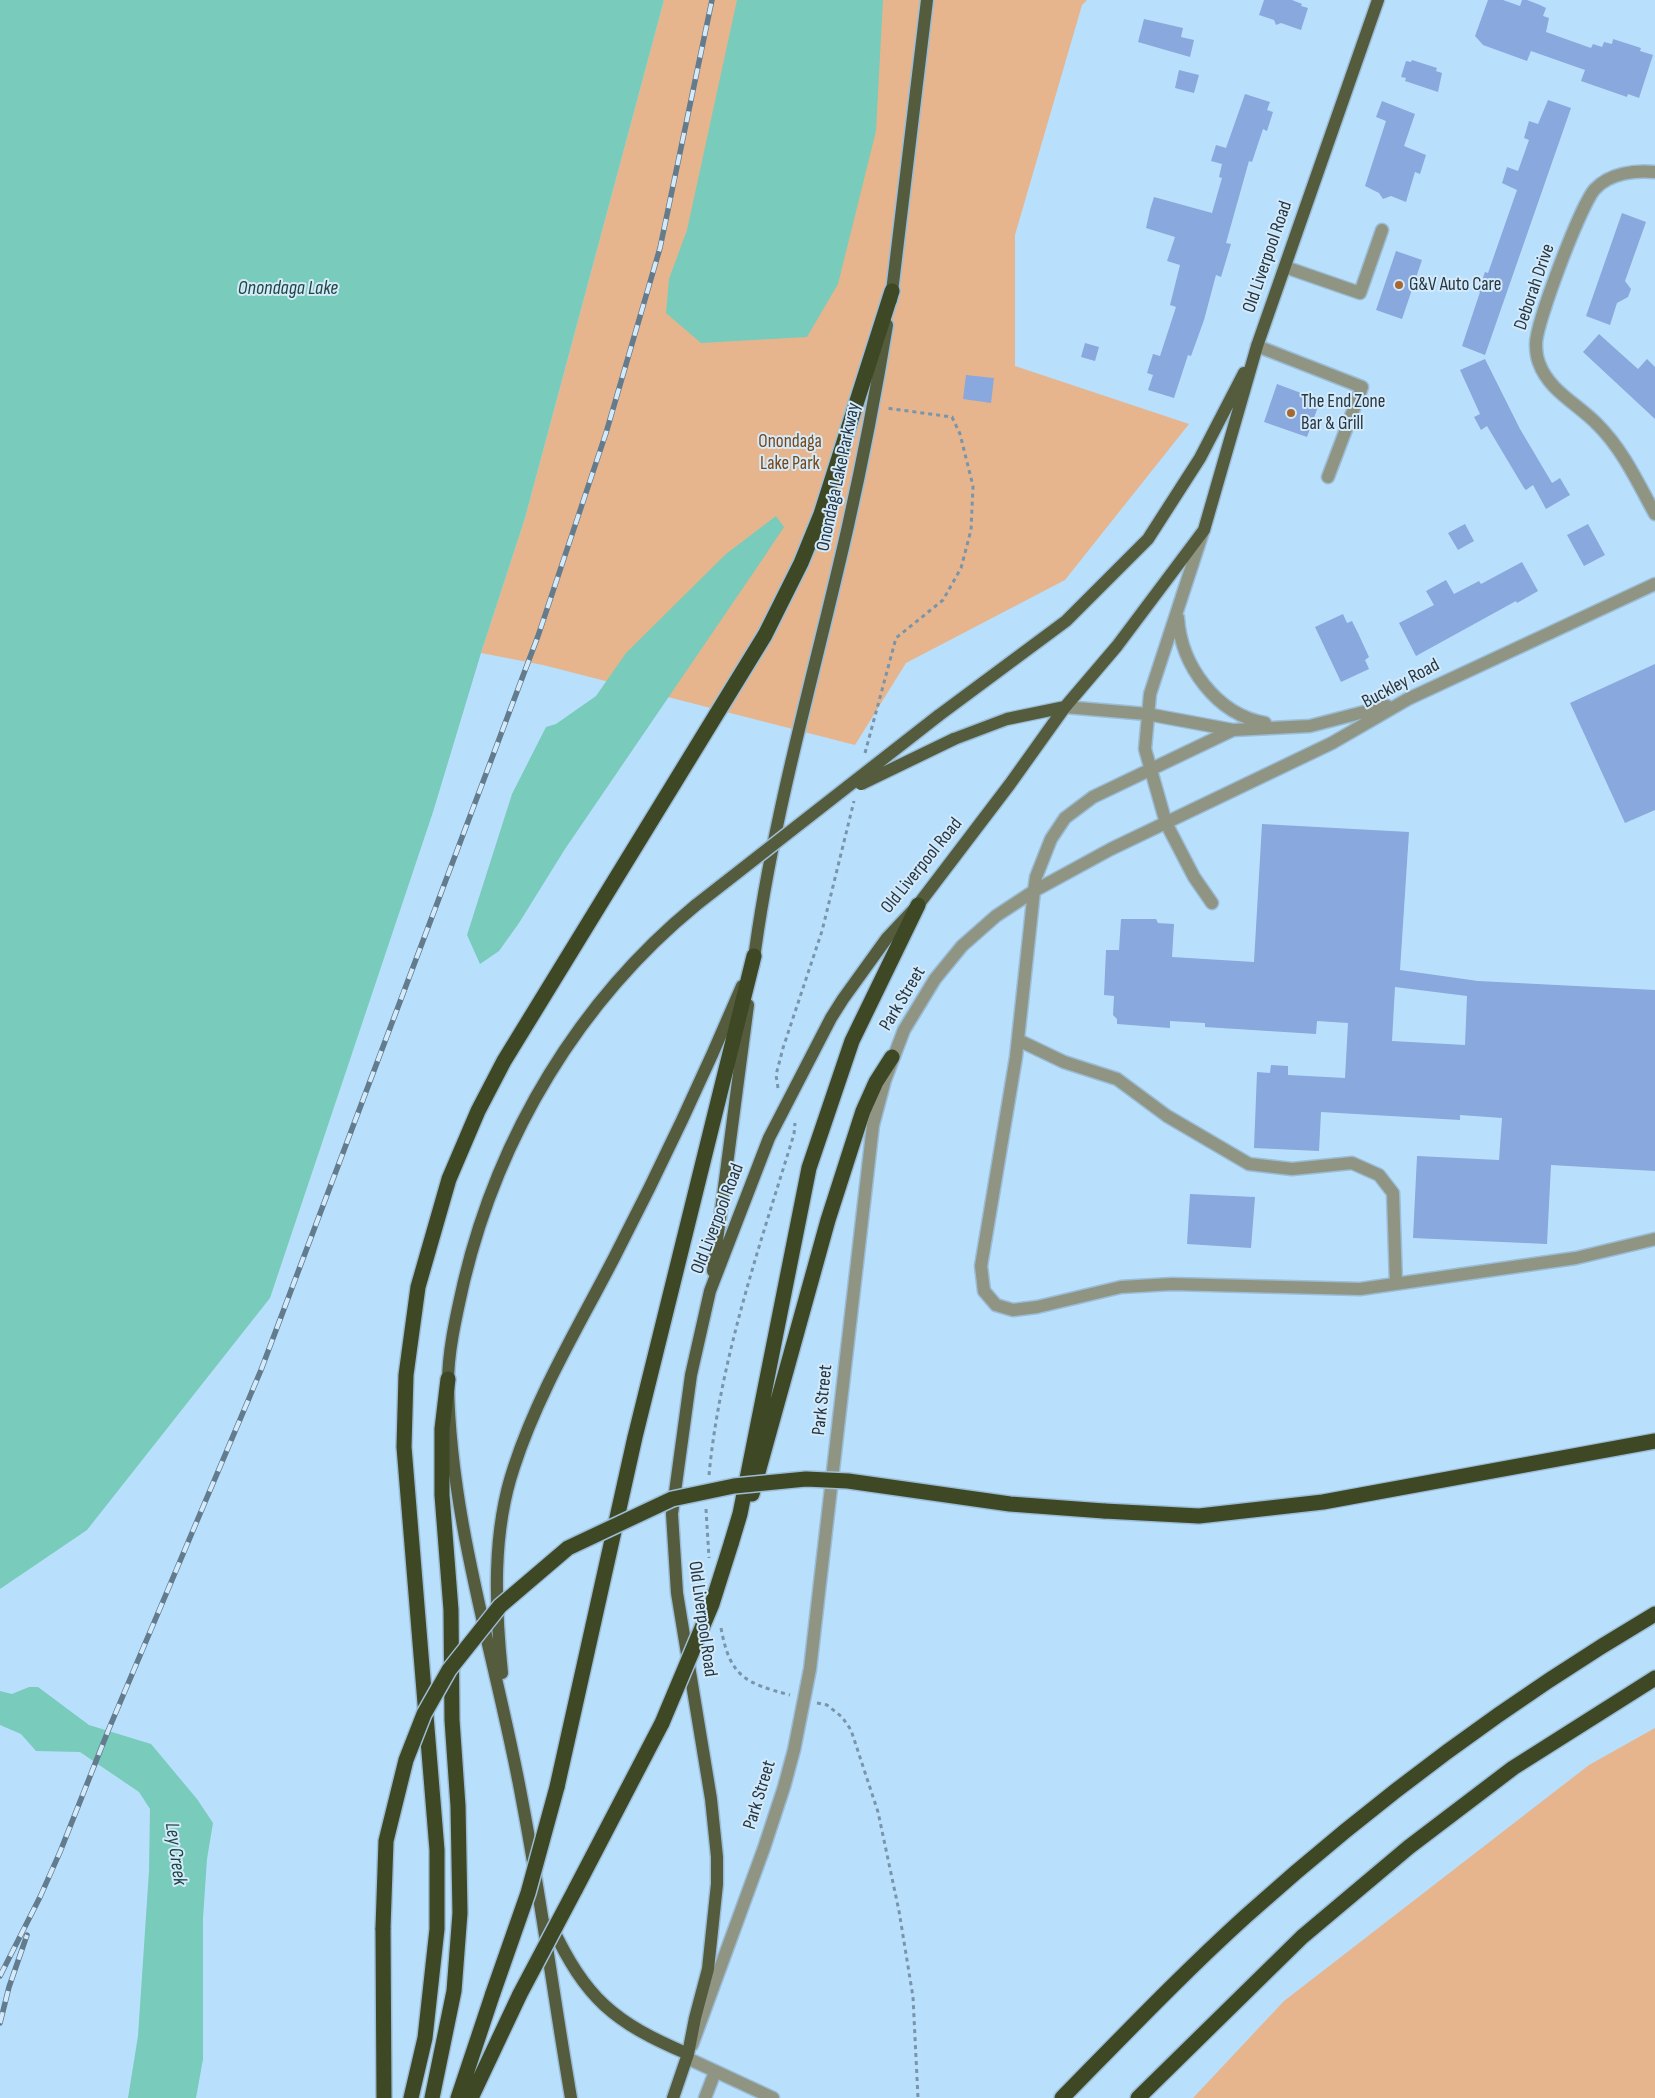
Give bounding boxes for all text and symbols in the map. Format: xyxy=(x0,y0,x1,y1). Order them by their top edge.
street label: Old Liverpool Road xyxy=(1238,198,1298,316)
street label: Deborah Drive xyxy=(1510,241,1560,333)
place label: G&V Auto Care xyxy=(1409,274,1501,296)
water label: Onondaga Lake xyxy=(238,277,338,301)
marker: G&V Auto Care xyxy=(1393,279,1405,291)
place label: The End Zone Bar & Grill xyxy=(1301,391,1385,435)
street label: Onondaga Lake Parkway xyxy=(812,401,866,553)
marker: The End Zone Bar & Grill xyxy=(1285,407,1297,419)
park label: Onondaga Lake Park xyxy=(758,431,822,475)
street label: Buckley Road xyxy=(1358,654,1444,714)
street label: Old Liverpool Road xyxy=(876,814,968,918)
street label: Park Street xyxy=(875,963,931,1035)
street label: Old Liverpool Road xyxy=(686,1161,750,1277)
street label: Park Street xyxy=(808,1364,838,1436)
street label: Old Liverpool Road xyxy=(683,1560,721,1678)
street label: Park Street xyxy=(739,1758,781,1832)
water label: Ley Creek xyxy=(159,1821,191,1887)

